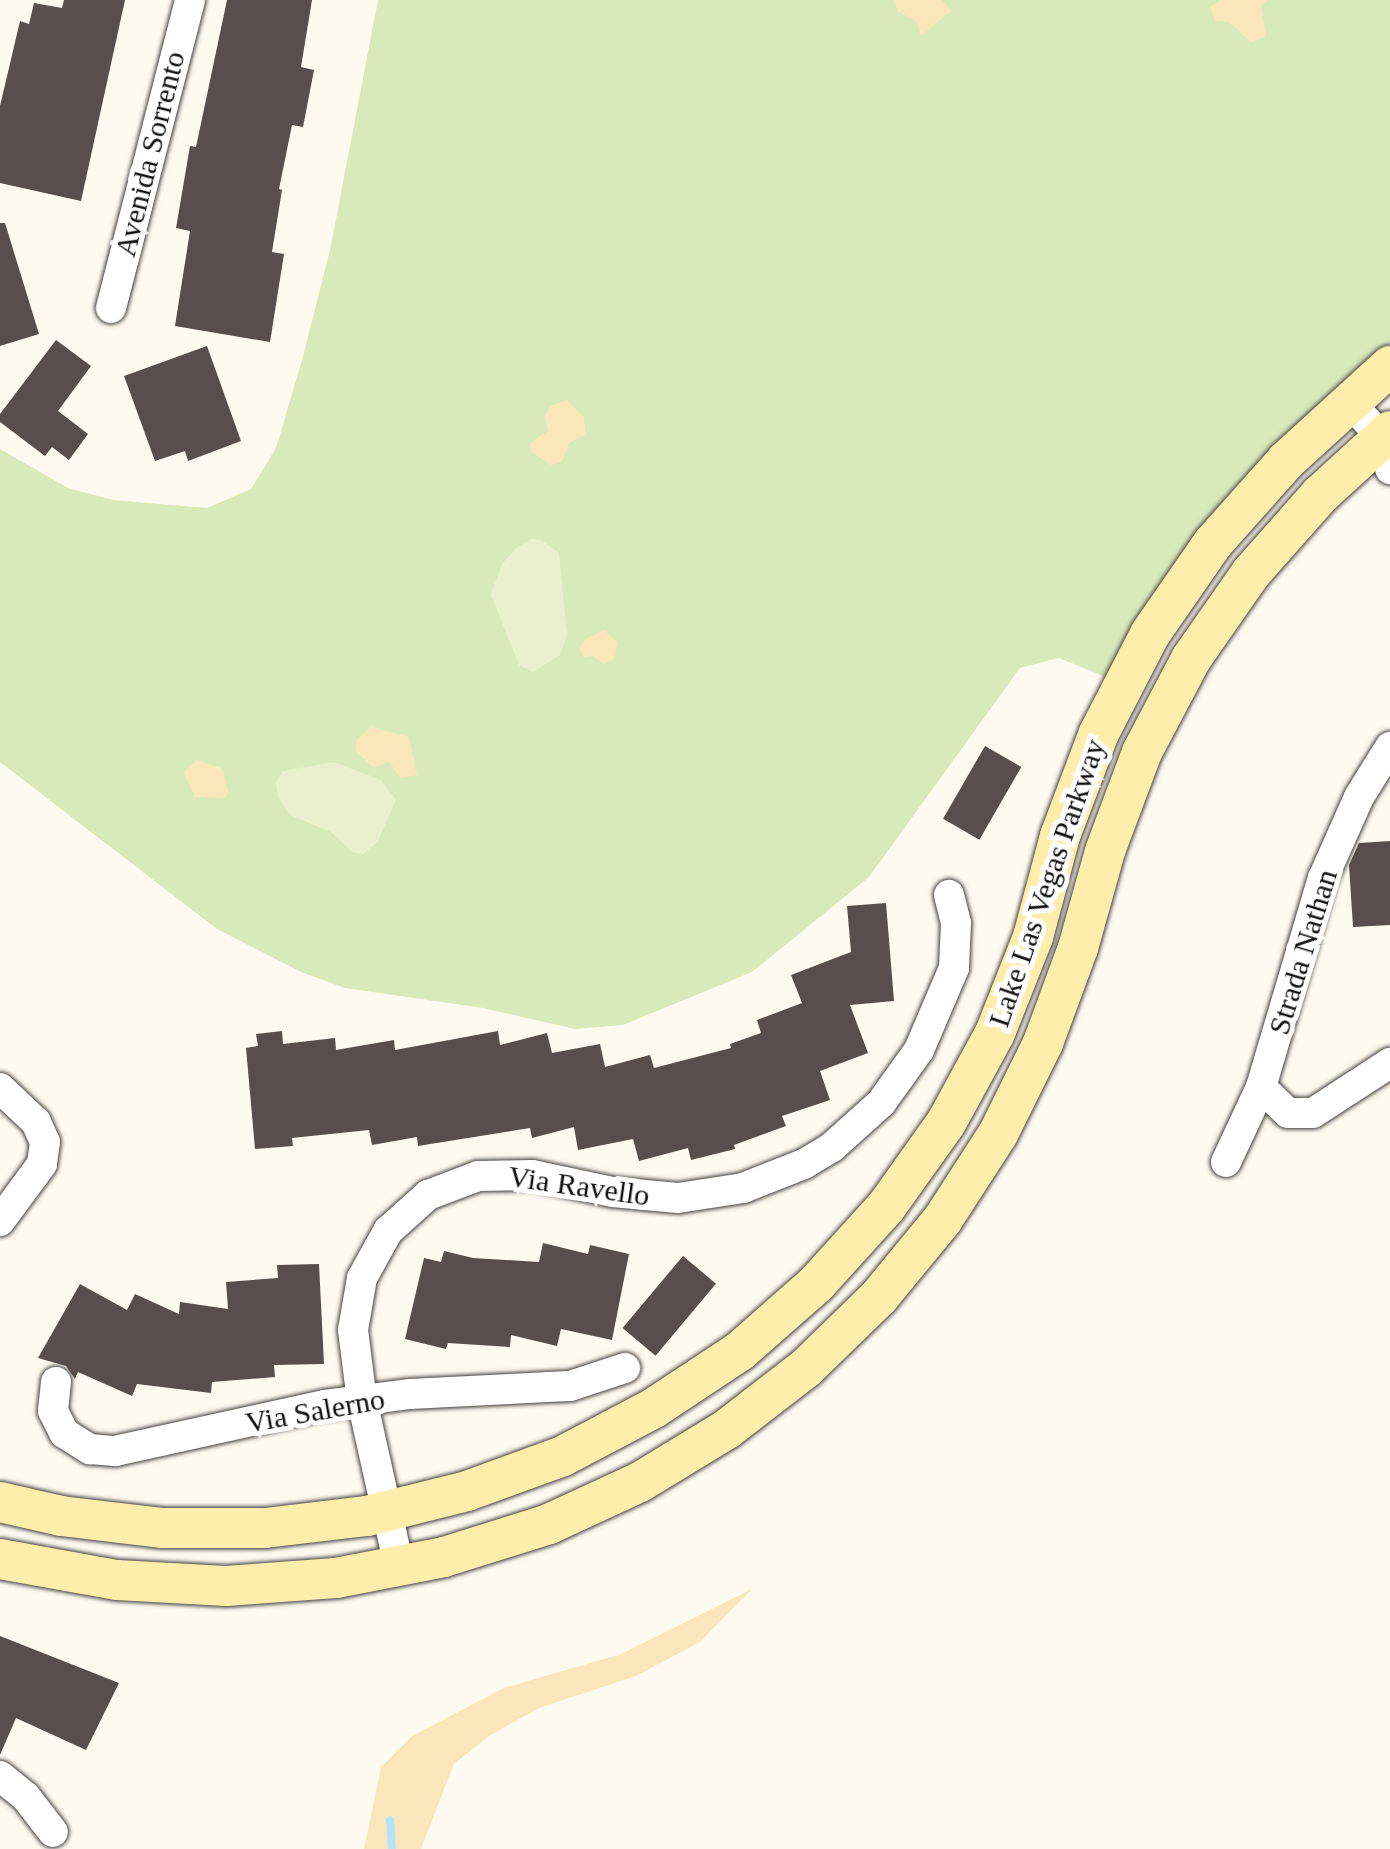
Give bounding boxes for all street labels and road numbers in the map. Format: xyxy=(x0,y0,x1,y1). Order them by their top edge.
street label: Avenida Sorrento xyxy=(107,48,193,260)
street label: Lake Las Vegas Parkway xyxy=(981,734,1113,1032)
street label: Strada Nathan xyxy=(1261,865,1345,1039)
street label: Via Ravello xyxy=(506,1158,652,1214)
street label: Via Salerno xyxy=(243,1381,387,1441)

